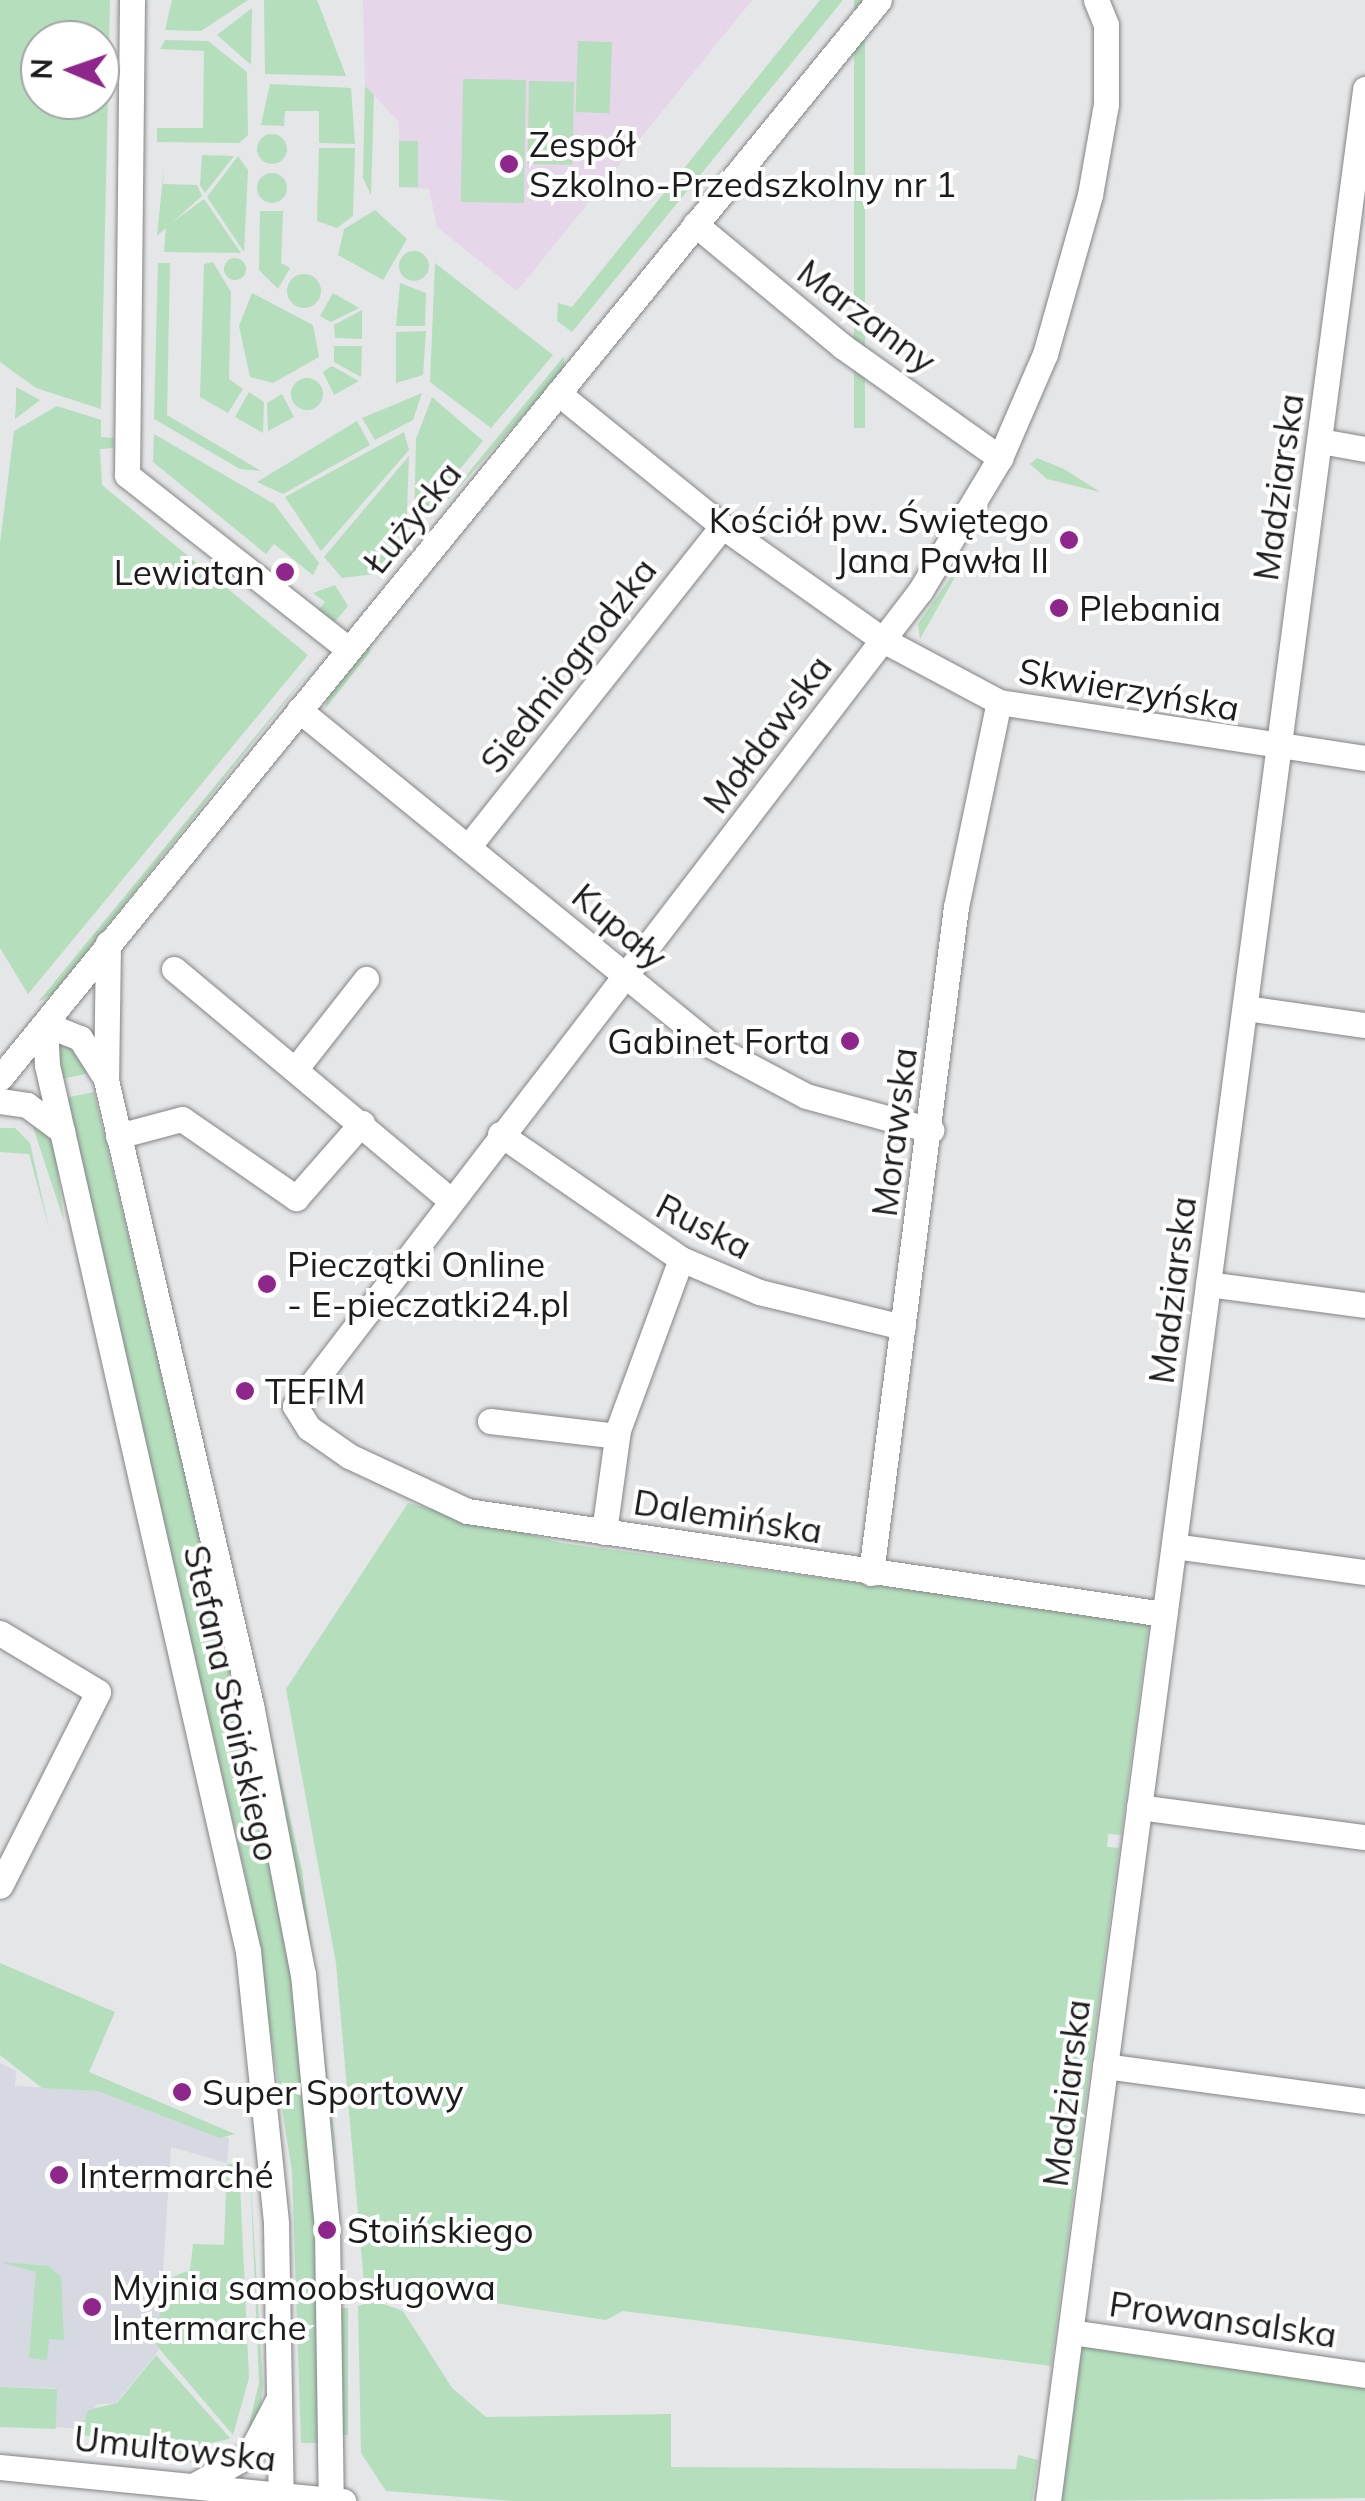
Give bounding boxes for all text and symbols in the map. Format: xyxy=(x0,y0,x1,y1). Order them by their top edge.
north arrow xyxy=(20,20,120,120)
text: N xyxy=(24,58,59,80)
place label: Zespół Szkolno-Przedszkolny nr 1 xyxy=(529,123,957,205)
marker: Zespół Szkolno-Przedszkolny nr 1 xyxy=(498,153,520,175)
street label: Marzanny xyxy=(790,250,944,382)
street label: Madziarska xyxy=(1244,391,1312,583)
street label: Łużycka xyxy=(354,453,470,581)
place label: Kościół pw. Świętego Jana Pawła II xyxy=(709,499,1049,581)
marker: Kościół pw. Świętego Jana Pawła II xyxy=(1058,529,1080,551)
street label: Siedmiogrodzka xyxy=(471,549,665,781)
place label: Lewiatan xyxy=(114,551,265,593)
marker: Lewiatan xyxy=(274,561,296,583)
place label: Plebania xyxy=(1079,587,1221,629)
marker: Plebania xyxy=(1048,597,1070,619)
street label: Mołdawska xyxy=(694,647,840,821)
street label: Skwierzyńska xyxy=(1016,649,1242,729)
street label: Kupały xyxy=(564,874,676,978)
place label: Gabinet Forta xyxy=(607,1020,830,1062)
marker: Gabinet Forta xyxy=(839,1030,861,1052)
street label: Morawska xyxy=(863,1045,925,1219)
street label: Ruska xyxy=(650,1184,758,1268)
street label: Madziarska xyxy=(1140,1194,1204,1386)
place label: Pieczątki Online - E-pieczatki24.pl xyxy=(287,1243,569,1325)
marker: Pieczątki Online - E-pieczatki24.pl xyxy=(256,1273,278,1295)
place label: TEFIM xyxy=(265,1370,365,1412)
marker: TEFIM xyxy=(234,1380,256,1402)
street label: Dalemińska xyxy=(631,1480,825,1552)
street label: Stefana Stoińskiego xyxy=(175,1541,289,1865)
street label: Madziarska xyxy=(1034,1997,1098,2189)
place label: Super Sportowy xyxy=(202,2071,464,2113)
marker: Super Sportowy xyxy=(171,2081,193,2103)
place label: Intermarché xyxy=(79,2154,273,2196)
marker: Intermarché xyxy=(48,2164,70,2186)
place label: Stoińskiego xyxy=(347,2209,533,2251)
marker: Stoińskiego xyxy=(316,2219,338,2241)
place label: Myjnia samoobsługowa Intermarche xyxy=(112,2266,496,2348)
street label: Prowansalska xyxy=(1107,2282,1339,2356)
marker: Myjnia samoobsługowa Intermarche xyxy=(81,2296,103,2318)
street label: Umultowska xyxy=(72,2417,278,2479)

